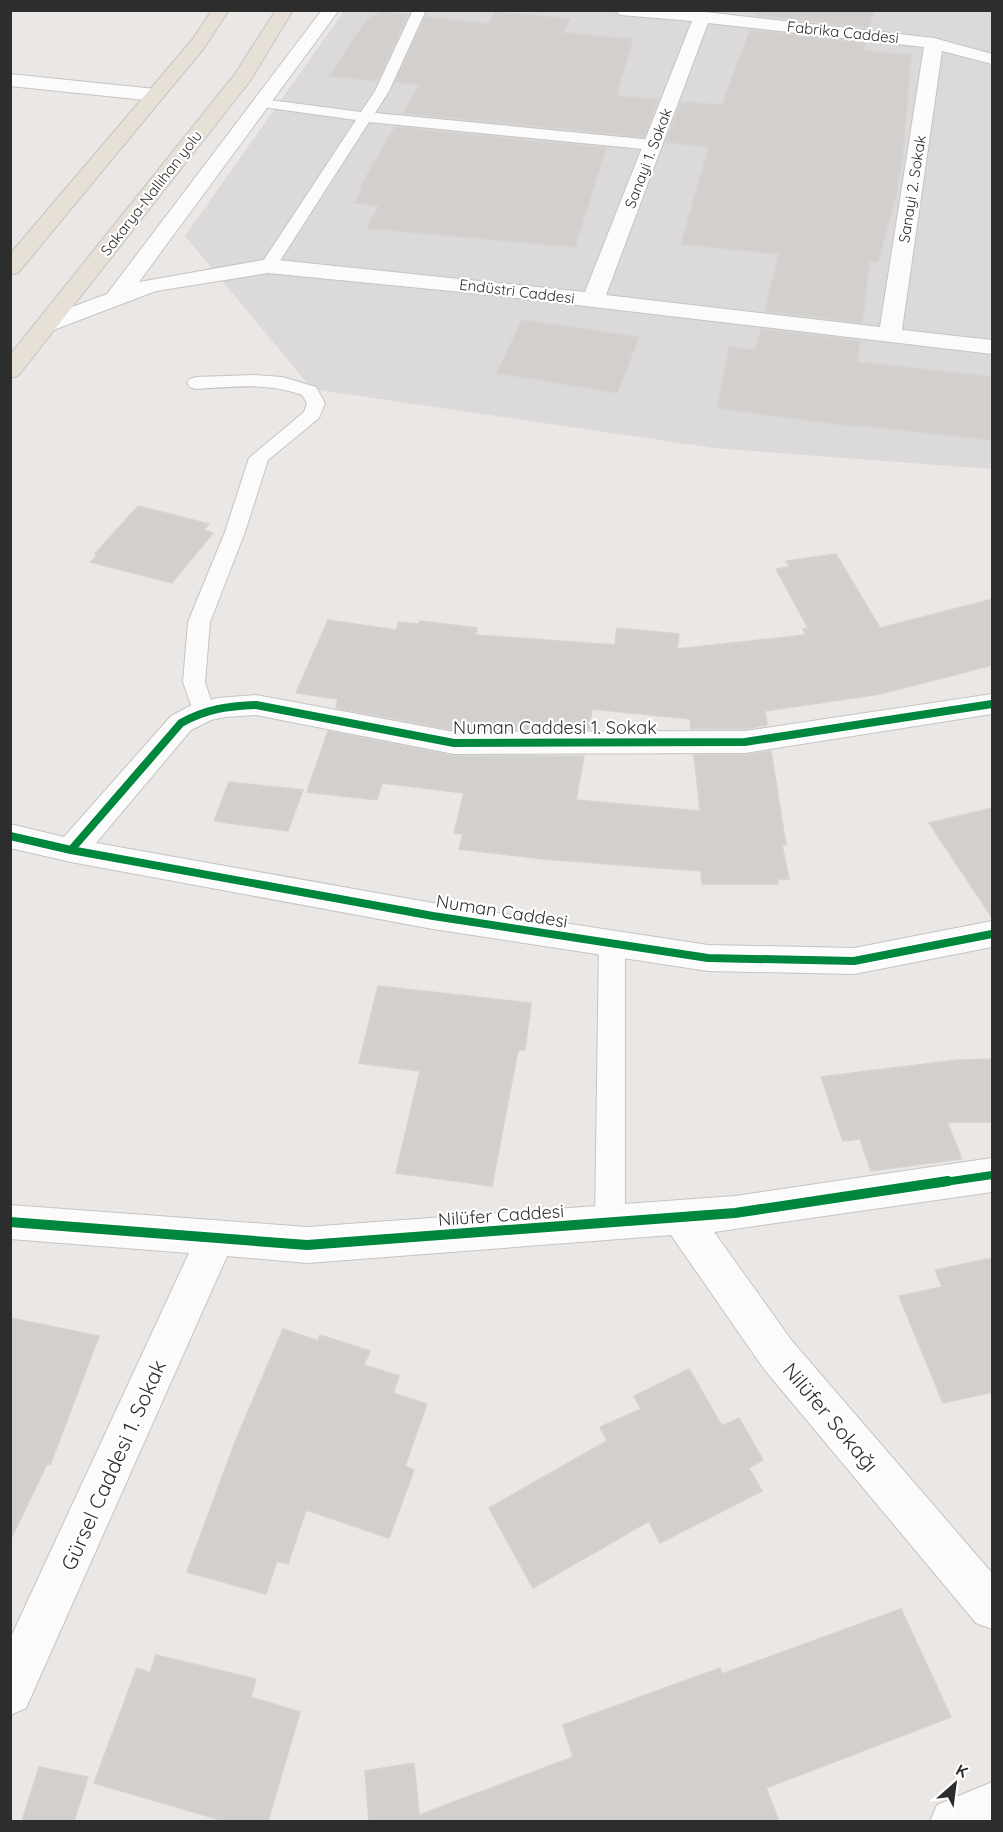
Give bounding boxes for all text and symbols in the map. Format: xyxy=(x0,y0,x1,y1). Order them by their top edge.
street label: Fabrika Caddesi xyxy=(786,17,900,47)
street label: Sanayi 1. Sokak xyxy=(620,105,676,211)
street label: Sakarya-Nallıhan yolu xyxy=(96,127,206,259)
street label: Sanayi 2. Sokak xyxy=(894,134,930,244)
street label: Endüstri Caddesi xyxy=(458,274,576,308)
street label: Numan Caddesi 1. Sokak xyxy=(453,716,657,739)
street label: Numan Caddesi xyxy=(435,889,569,933)
street label: Nilüfer Caddesi xyxy=(437,1199,565,1231)
street label: Gürsel Caddesi 1. Sokak xyxy=(55,1356,171,1574)
street label: Nilüfer Sokağı xyxy=(778,1357,884,1477)
north arrow xyxy=(925,1754,985,1814)
text: K xyxy=(953,1759,971,1782)

